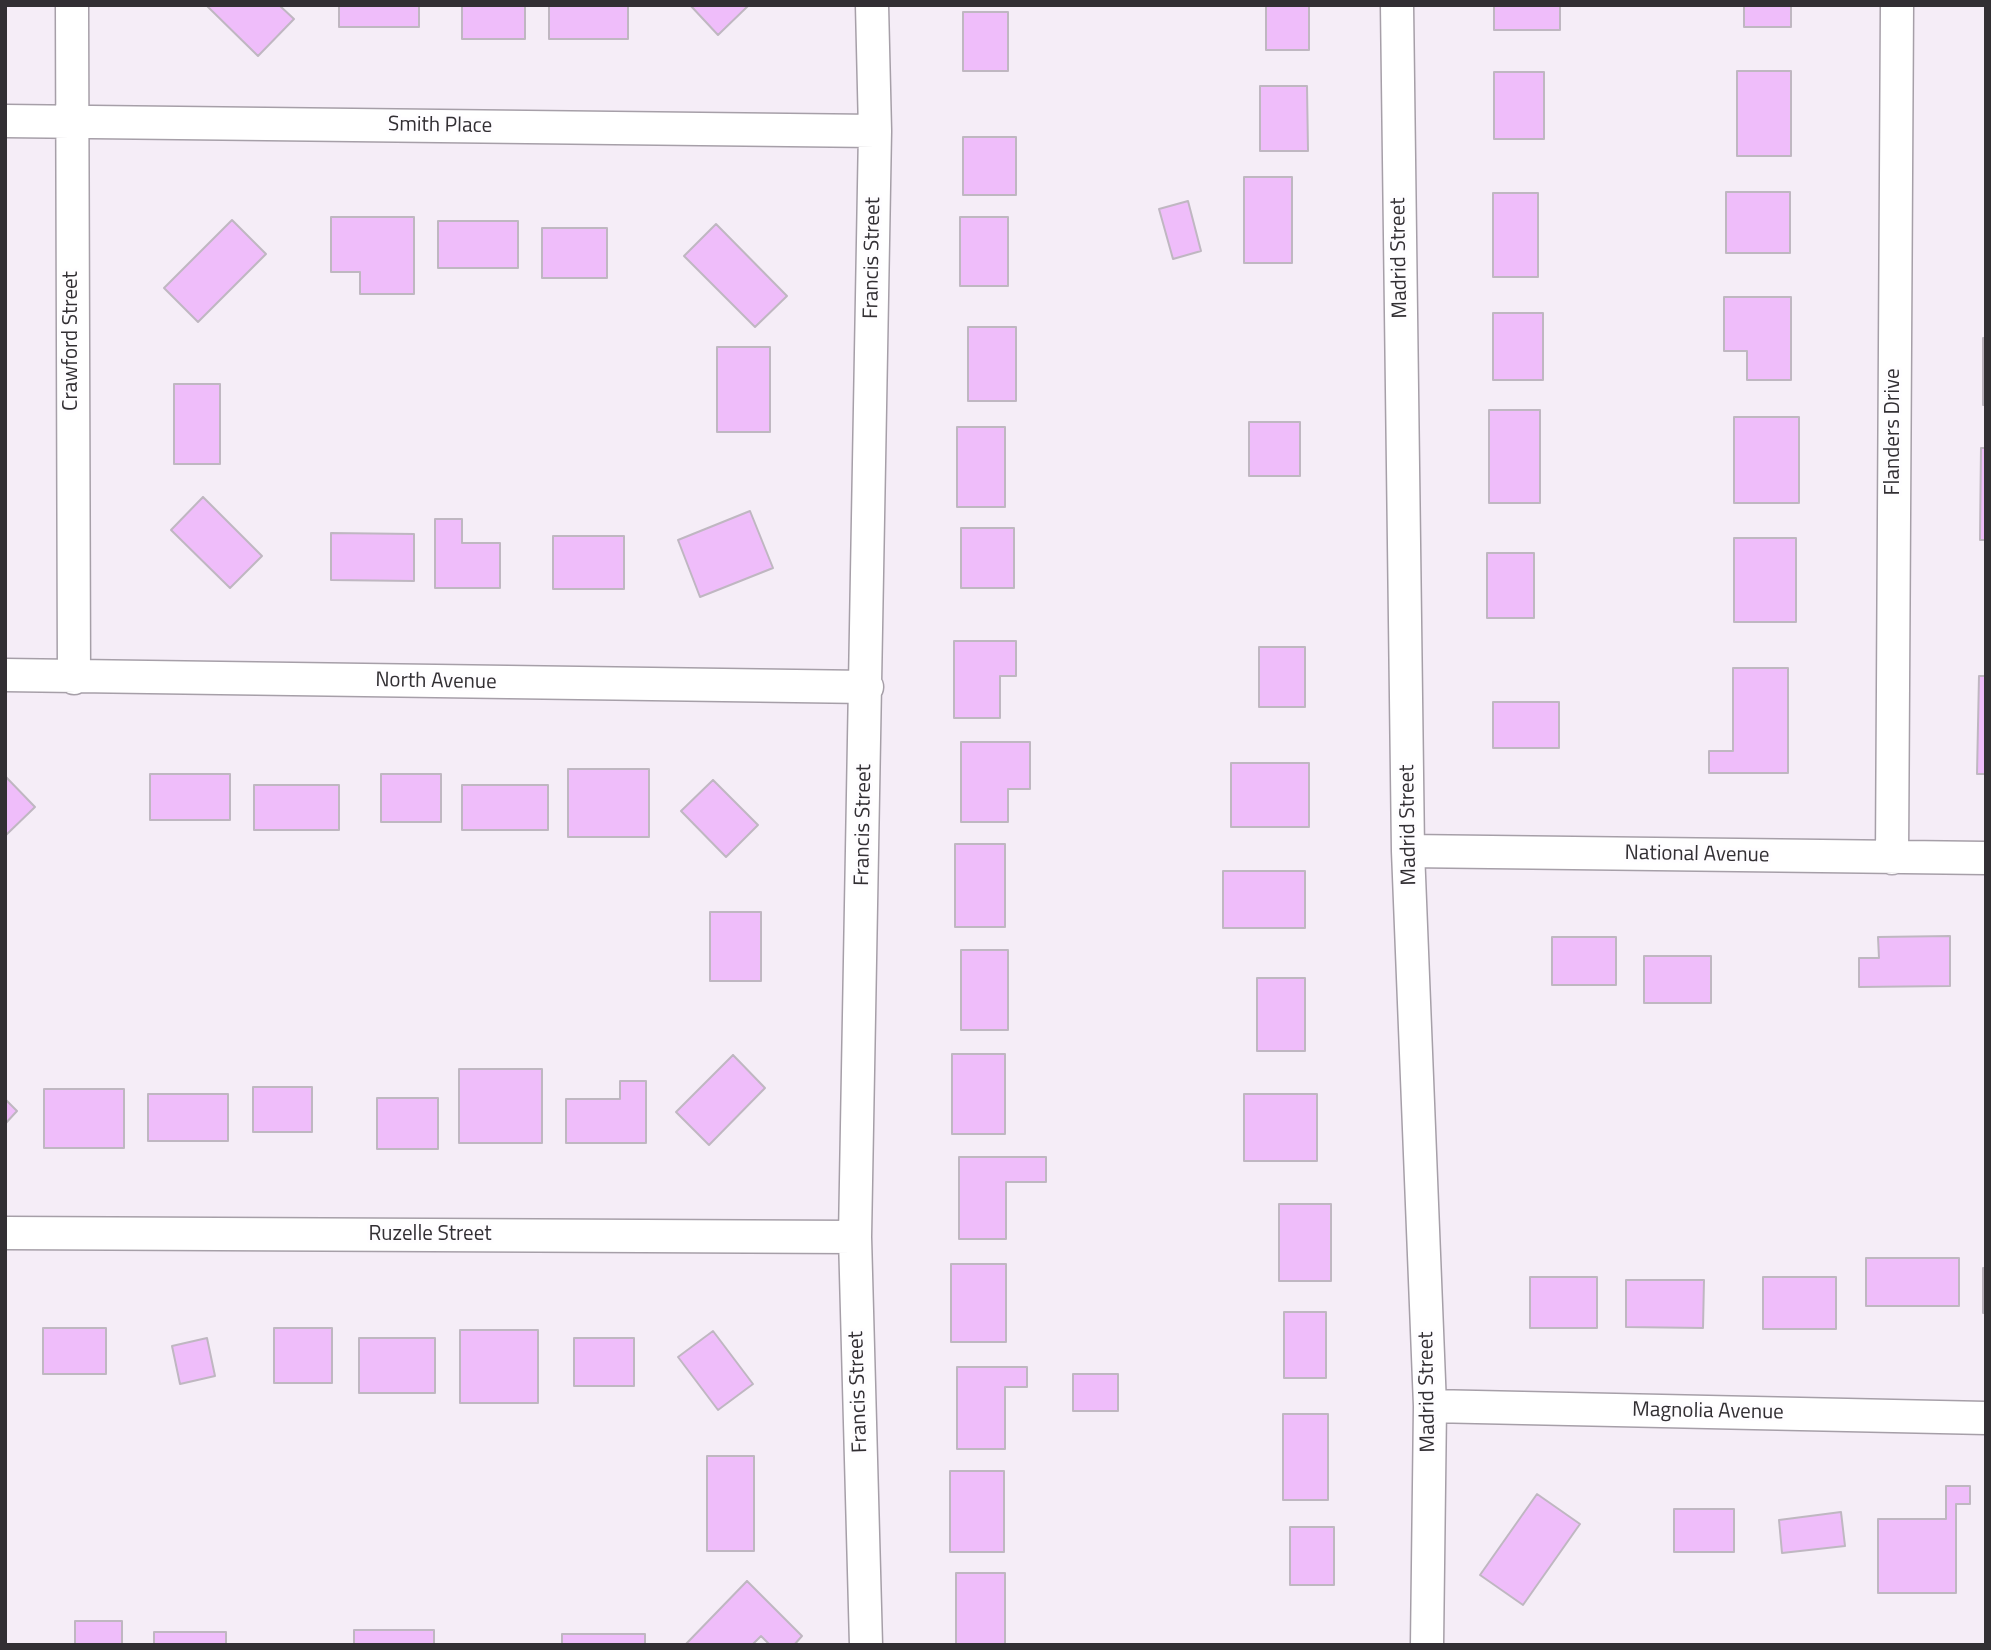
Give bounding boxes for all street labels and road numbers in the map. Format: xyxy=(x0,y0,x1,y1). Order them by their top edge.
street label: Smith Place xyxy=(388,112,492,140)
street label: Francis Street xyxy=(859,197,887,319)
street label: Madrid Street xyxy=(1386,197,1414,319)
street label: Crawford Street xyxy=(59,271,85,411)
street label: Flanders Drive xyxy=(1881,369,1907,495)
street label: North Avenue xyxy=(375,668,497,696)
street label: Francis Street xyxy=(850,764,878,886)
street label: Madrid Street xyxy=(1395,764,1423,886)
street label: National Avenue xyxy=(1624,841,1770,869)
street label: Ruzelle Street xyxy=(368,1222,492,1248)
street label: Francis Street xyxy=(844,1331,874,1453)
street label: Madrid Street xyxy=(1414,1331,1442,1453)
street label: Magnolia Avenue xyxy=(1632,1398,1784,1426)

